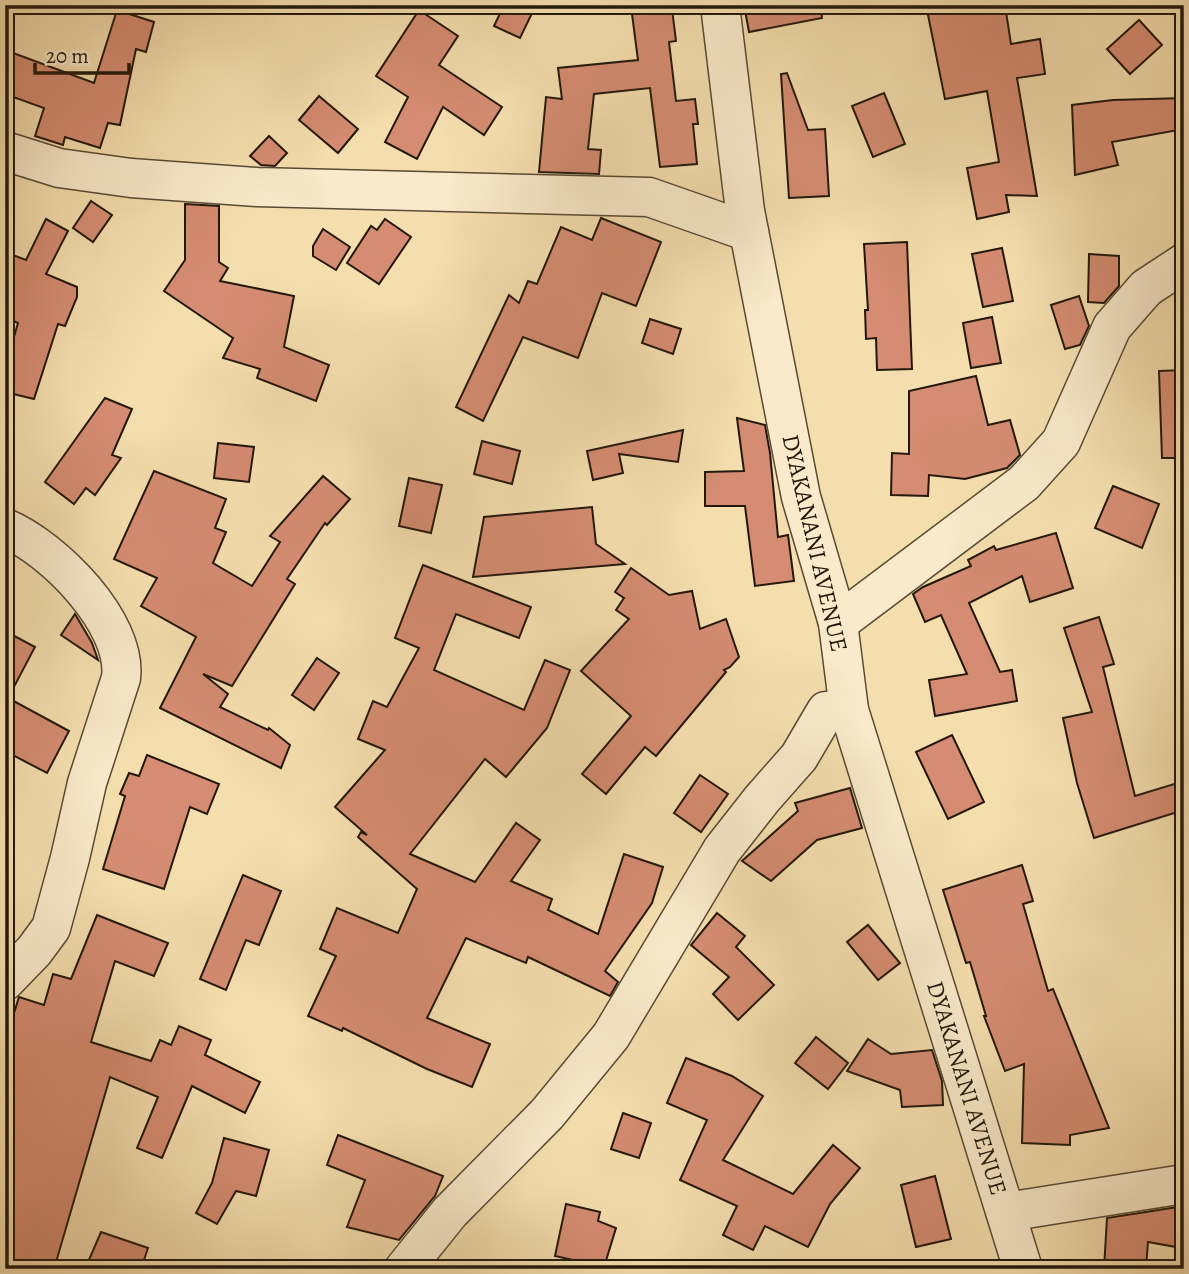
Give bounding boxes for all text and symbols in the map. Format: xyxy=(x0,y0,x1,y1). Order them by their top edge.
scale bar xyxy=(35,32,130,76)
text: 20 m xyxy=(46,42,89,70)
street label: DYAKANANI AVENUE xyxy=(774,431,856,655)
street label: DYAKANANI AVENUE xyxy=(919,977,1015,1199)

